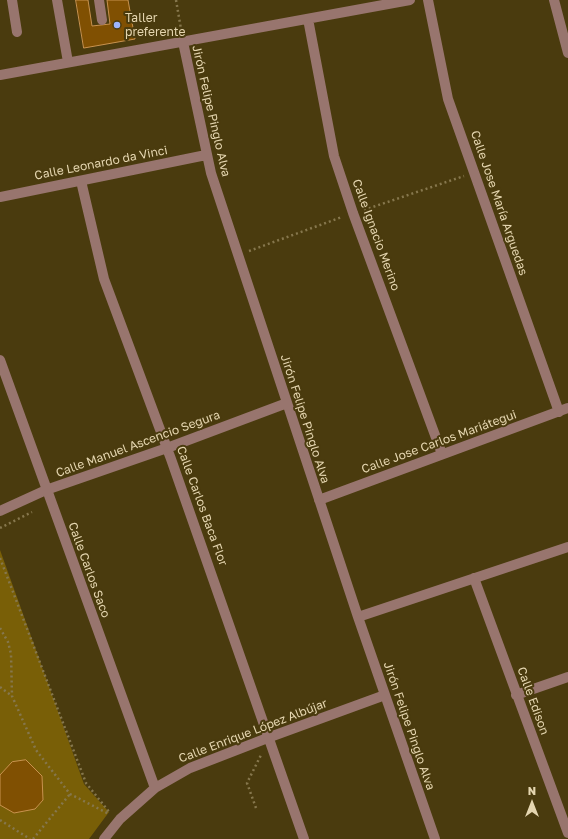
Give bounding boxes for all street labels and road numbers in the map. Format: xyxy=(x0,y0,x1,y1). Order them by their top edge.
street label: Jirón Felipe Pinglo Alva xyxy=(189,44,233,178)
street label: Calle Jose María Arguedas xyxy=(467,129,531,277)
street label: Calle Leonardo da Vinci xyxy=(33,143,169,183)
street label: Calle Ignacio Merino xyxy=(349,177,403,293)
street label: Jirón Felipe Pinglo Alva xyxy=(277,353,333,485)
street label: Calle Jose Carlos Mariátegui xyxy=(360,407,518,477)
street label: Calle Manuel Ascencio Segura xyxy=(54,408,222,480)
street label: Calle Carlos Baca Flor xyxy=(174,444,230,568)
street label: Calle Carlos Saco xyxy=(65,520,113,620)
street label: Jirón Felipe Pinglo Alva xyxy=(380,660,438,792)
street label: Calle Edison xyxy=(514,665,552,737)
street label: Calle Enrique López Albújar xyxy=(177,696,329,766)

